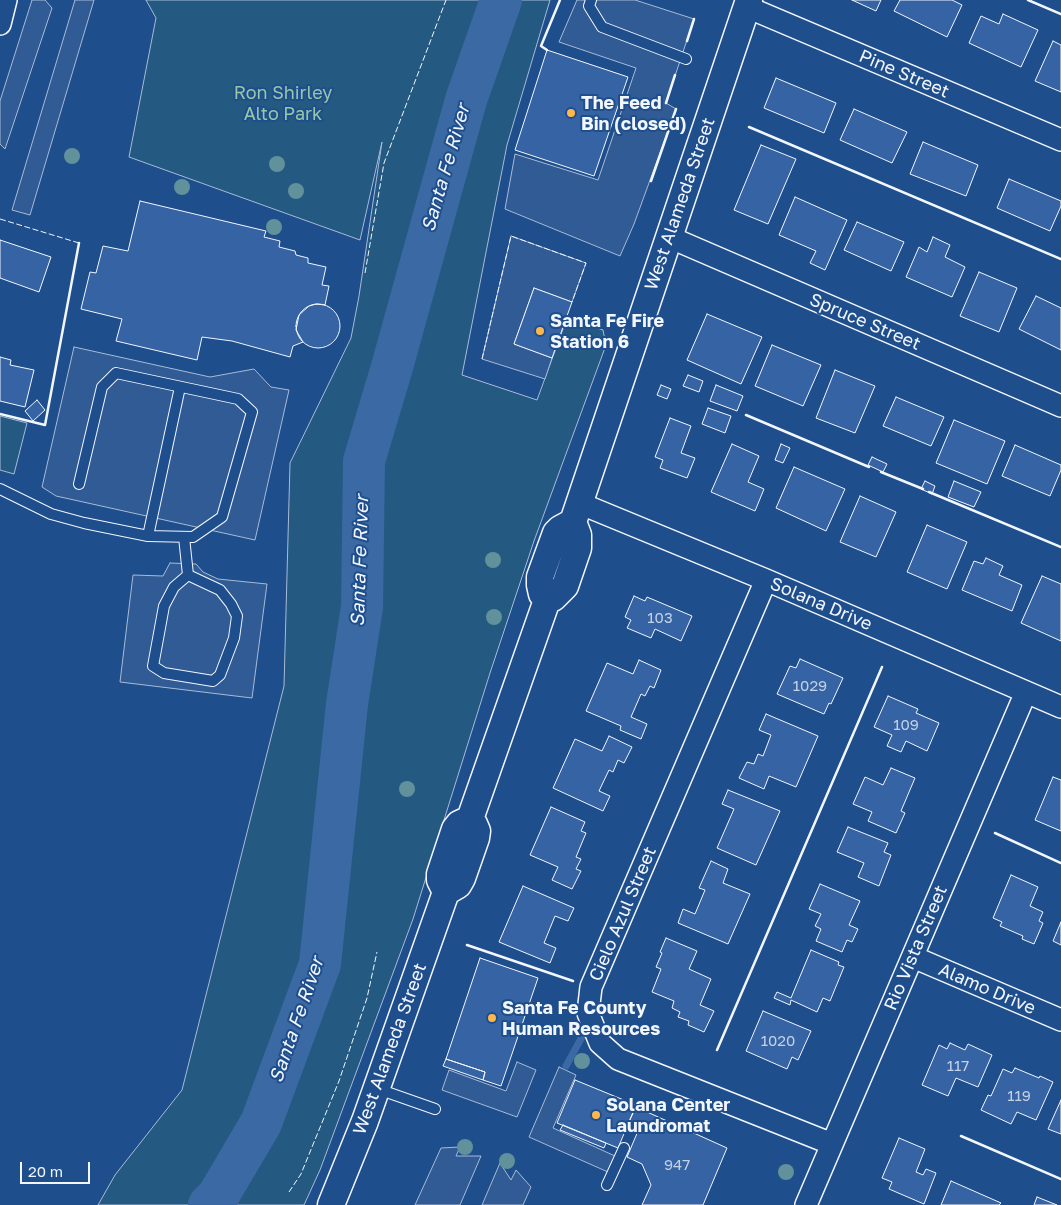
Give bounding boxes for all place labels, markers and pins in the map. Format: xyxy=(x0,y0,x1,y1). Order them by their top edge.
place label: The Feed Bin (closed) xyxy=(581,92,687,134)
marker: The Feed Bin (closed) xyxy=(565,107,577,119)
place label: Santa Fe Fire Station 6 xyxy=(550,310,664,352)
marker: Santa Fe Fire Station 6 xyxy=(534,325,546,337)
place label: Santa Fe County Human Resources xyxy=(502,997,660,1040)
marker: Santa Fe County Human Resources xyxy=(486,1012,498,1024)
place label: Solana Center Laundromat xyxy=(606,1094,730,1136)
marker: Solana Center Laundromat xyxy=(590,1109,602,1121)

